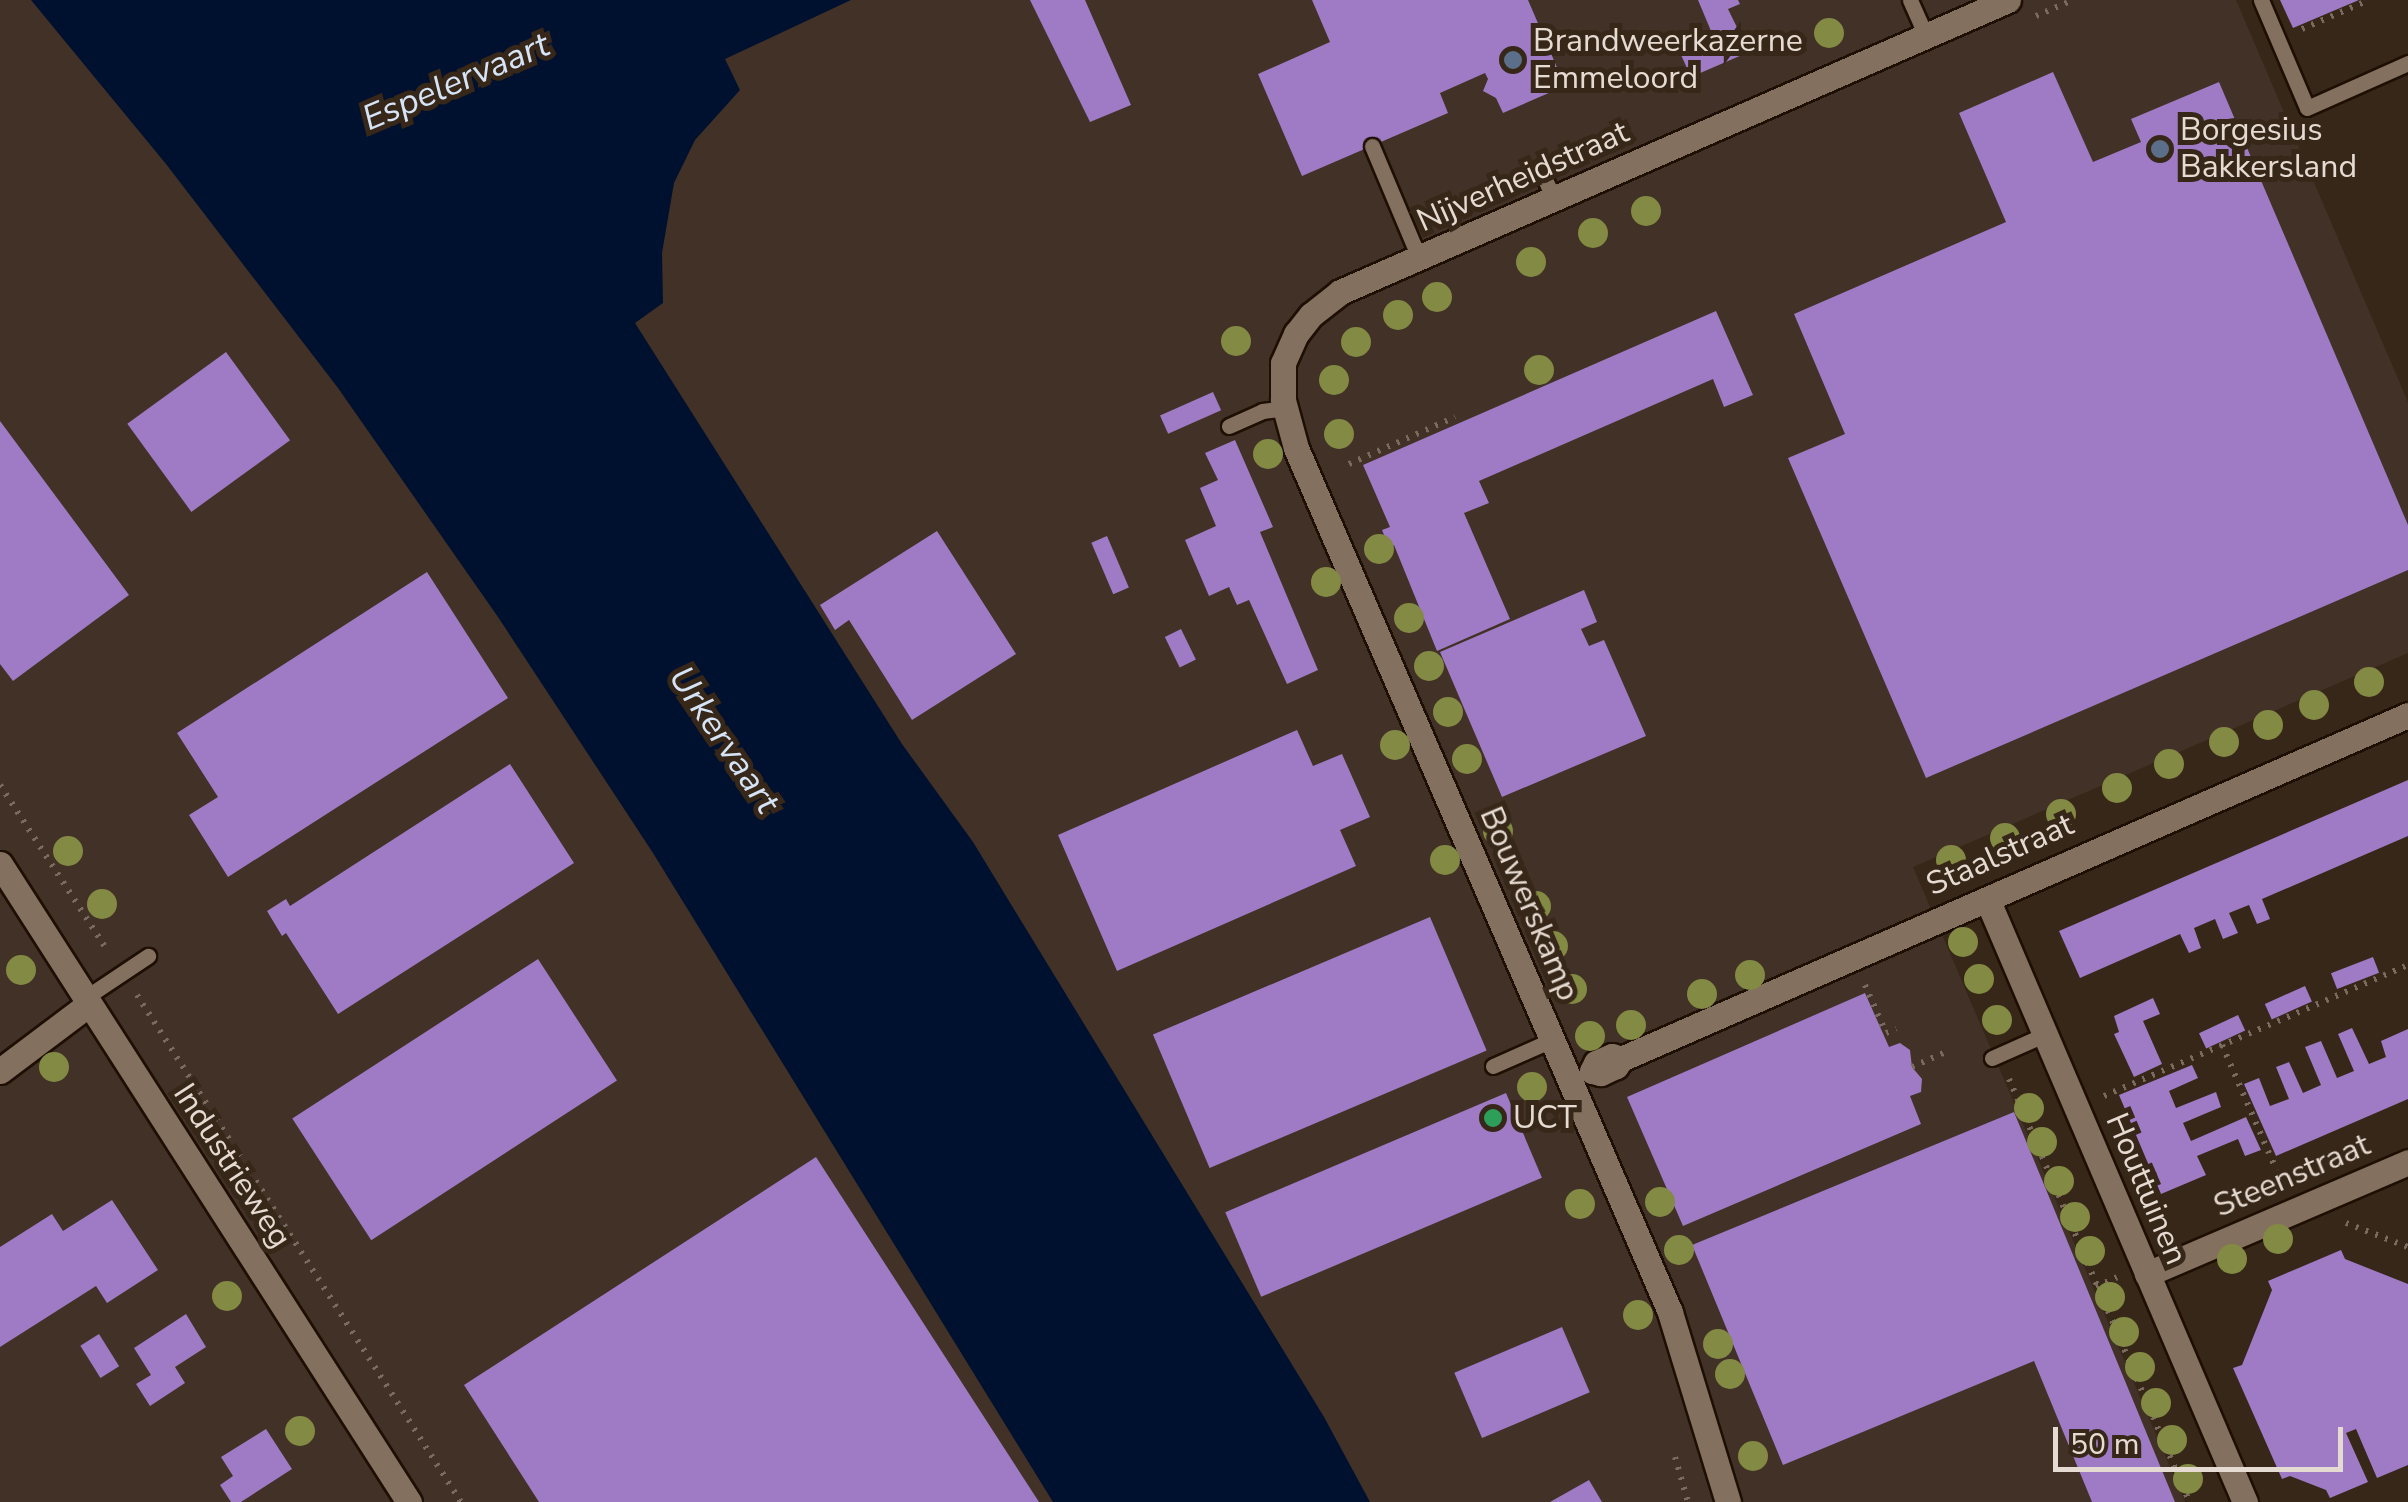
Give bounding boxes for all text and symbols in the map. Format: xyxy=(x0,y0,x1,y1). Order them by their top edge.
place label: Brandweerkazerne Emmeloord xyxy=(1533,23,1803,98)
water label: Espelervaart xyxy=(356,24,556,140)
marker: Brandweerkazerne Emmeloord xyxy=(1502,49,1524,71)
place label: Borgesius Bakkersland xyxy=(2180,112,2357,187)
street label: Nijverheidstraat xyxy=(1411,113,1635,241)
marker: Borgesius Bakkersland xyxy=(2149,138,2171,160)
water label: Urkervaart xyxy=(660,659,788,821)
street label: Bouwerskamp xyxy=(1471,801,1587,1007)
street label: Staalstraat xyxy=(1921,806,2079,904)
street label: Industrieweg xyxy=(165,1077,299,1255)
place label: UCT xyxy=(1513,1099,1577,1137)
marker: UCT xyxy=(1482,1107,1504,1129)
street label: Houttuinen xyxy=(2097,1107,2195,1271)
street label: Steenstraat xyxy=(2208,1126,2376,1226)
scale bar xyxy=(2058,1407,2348,1469)
text: 50 m xyxy=(2070,1424,2139,1465)

